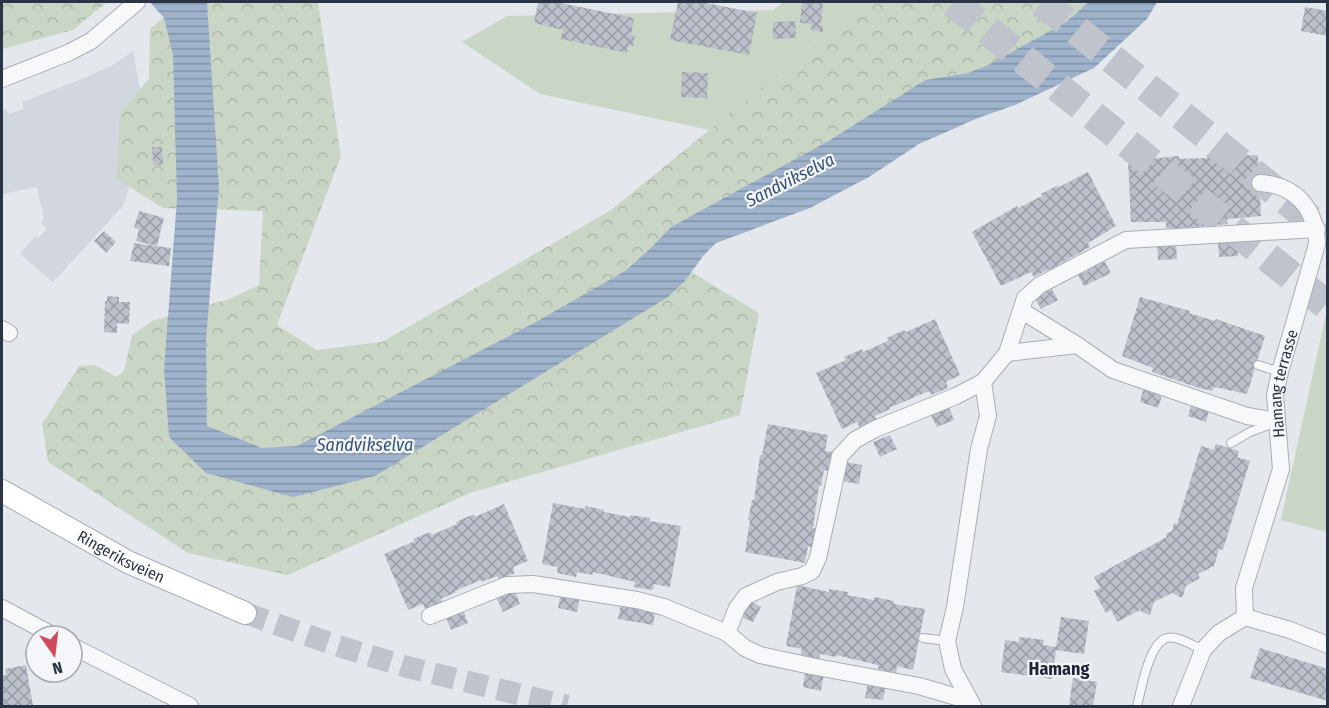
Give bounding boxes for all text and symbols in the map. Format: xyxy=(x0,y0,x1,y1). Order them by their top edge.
water label: Sandvikselva xyxy=(741,148,838,212)
street label: Hamang terrasse xyxy=(1266,327,1302,439)
water label: Sandvikselva xyxy=(316,434,413,456)
street label: Ringeriksveien xyxy=(74,527,167,587)
north arrow xyxy=(24,624,84,684)
text: N xyxy=(51,658,64,678)
district label: Hamang xyxy=(1029,658,1089,680)

